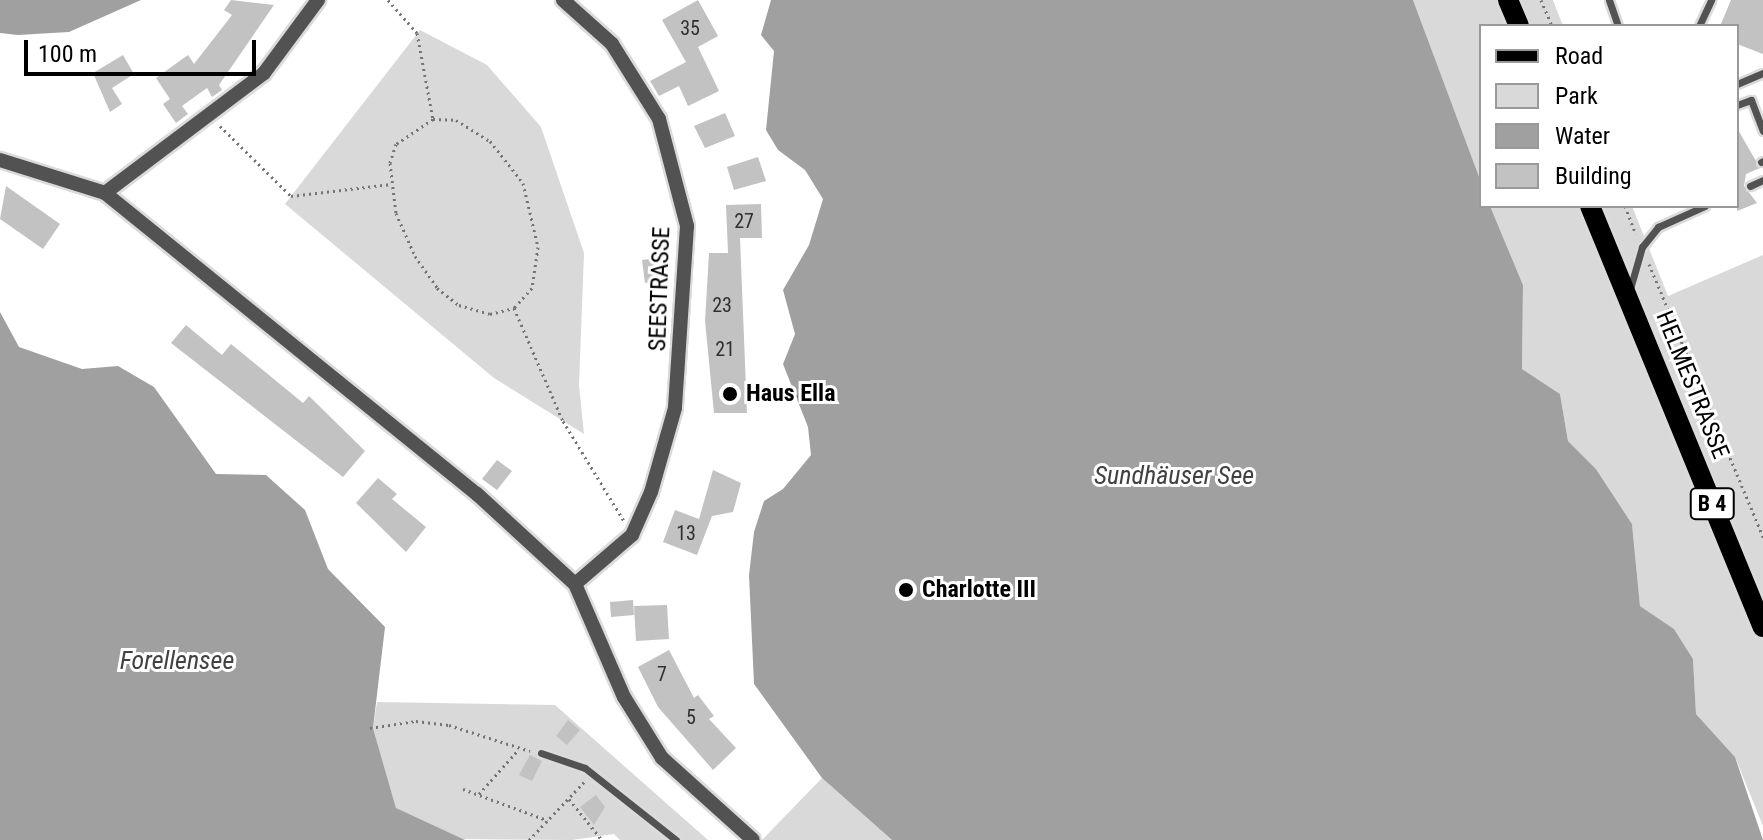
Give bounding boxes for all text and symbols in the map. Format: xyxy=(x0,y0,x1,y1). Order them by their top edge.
house number: 35 xyxy=(680,16,700,40)
scale bar xyxy=(28,24,260,74)
legend xyxy=(1479,24,1739,208)
text: 100 m xyxy=(38,40,97,68)
text: Road xyxy=(1555,42,1603,70)
text: Park xyxy=(1555,82,1598,110)
text: Water xyxy=(1555,122,1610,150)
text: Building xyxy=(1555,162,1632,190)
house number: 27 xyxy=(734,209,754,233)
street label: SEESTRASSE xyxy=(643,226,677,352)
house number: 23 xyxy=(712,293,732,317)
street label: HELMESTRASSE xyxy=(1649,307,1735,463)
house number: 21 xyxy=(715,337,735,361)
place label: Haus Ella xyxy=(746,380,835,408)
marker: Haus Ella xyxy=(721,385,739,403)
water label: Sundhäuser See xyxy=(1094,460,1254,492)
road number: B 4 xyxy=(1688,486,1736,522)
house number: 13 xyxy=(676,521,696,545)
place label: Charlotte III xyxy=(922,576,1036,604)
marker: Charlotte III xyxy=(897,581,915,599)
water label: Forellensee xyxy=(120,645,234,677)
house number: 7 xyxy=(657,662,667,686)
house number: 5 xyxy=(686,705,696,729)

